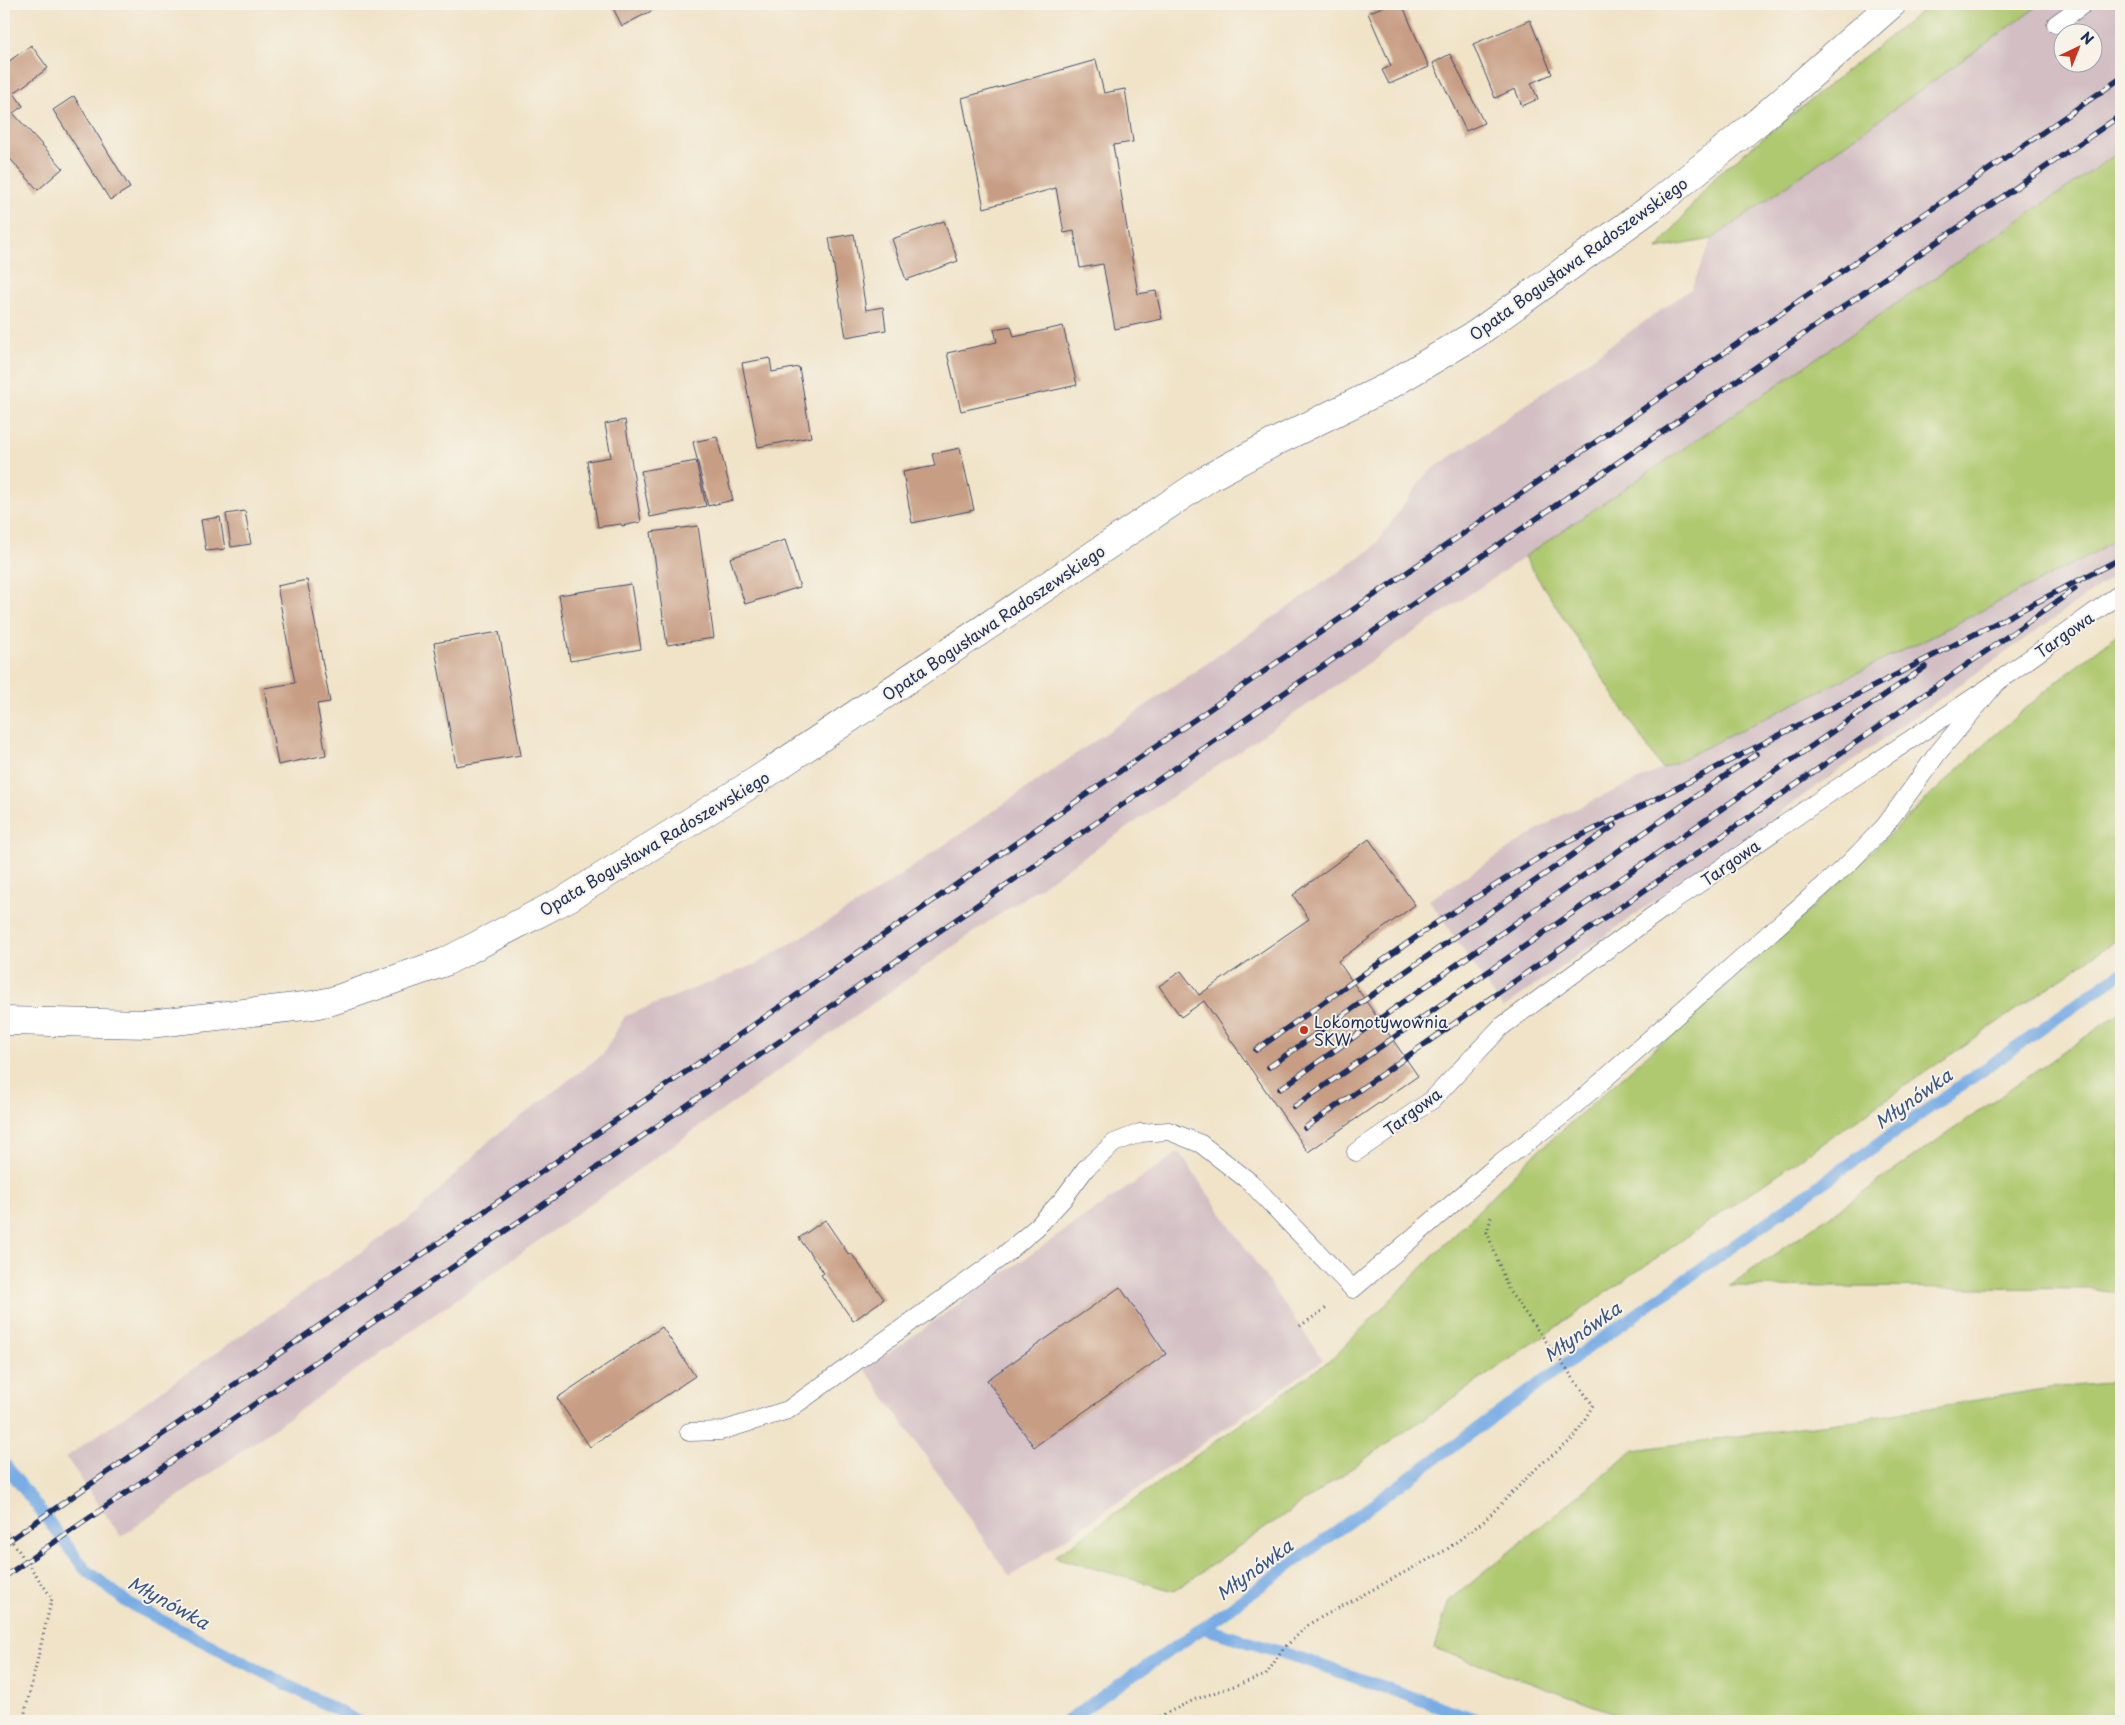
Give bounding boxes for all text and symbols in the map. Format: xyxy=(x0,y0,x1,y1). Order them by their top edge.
north arrow xyxy=(2052,22,2102,72)
text: N xyxy=(2076,27,2098,50)
street label: Opata Bogusława Radoszewskiego xyxy=(1464,171,1692,345)
street label: Opata Bogusława Radoszewskiego xyxy=(877,538,1109,706)
street label: Targowa xyxy=(2030,605,2098,663)
street label: Opata Bogusława Radoszewskiego xyxy=(534,765,774,921)
street label: Targowa xyxy=(1696,833,1764,891)
place label: Lokomotywownia SKW xyxy=(1314,1009,1448,1051)
marker: Lokomotywownia SKW xyxy=(1298,1024,1310,1036)
water label: Młynówka xyxy=(1869,1061,1958,1135)
street label: Targowa xyxy=(1378,1081,1446,1141)
water label: Młynówka xyxy=(1538,1294,1627,1368)
water label: Młynówka xyxy=(1210,1531,1299,1606)
water label: Młynówka xyxy=(124,1569,215,1636)

